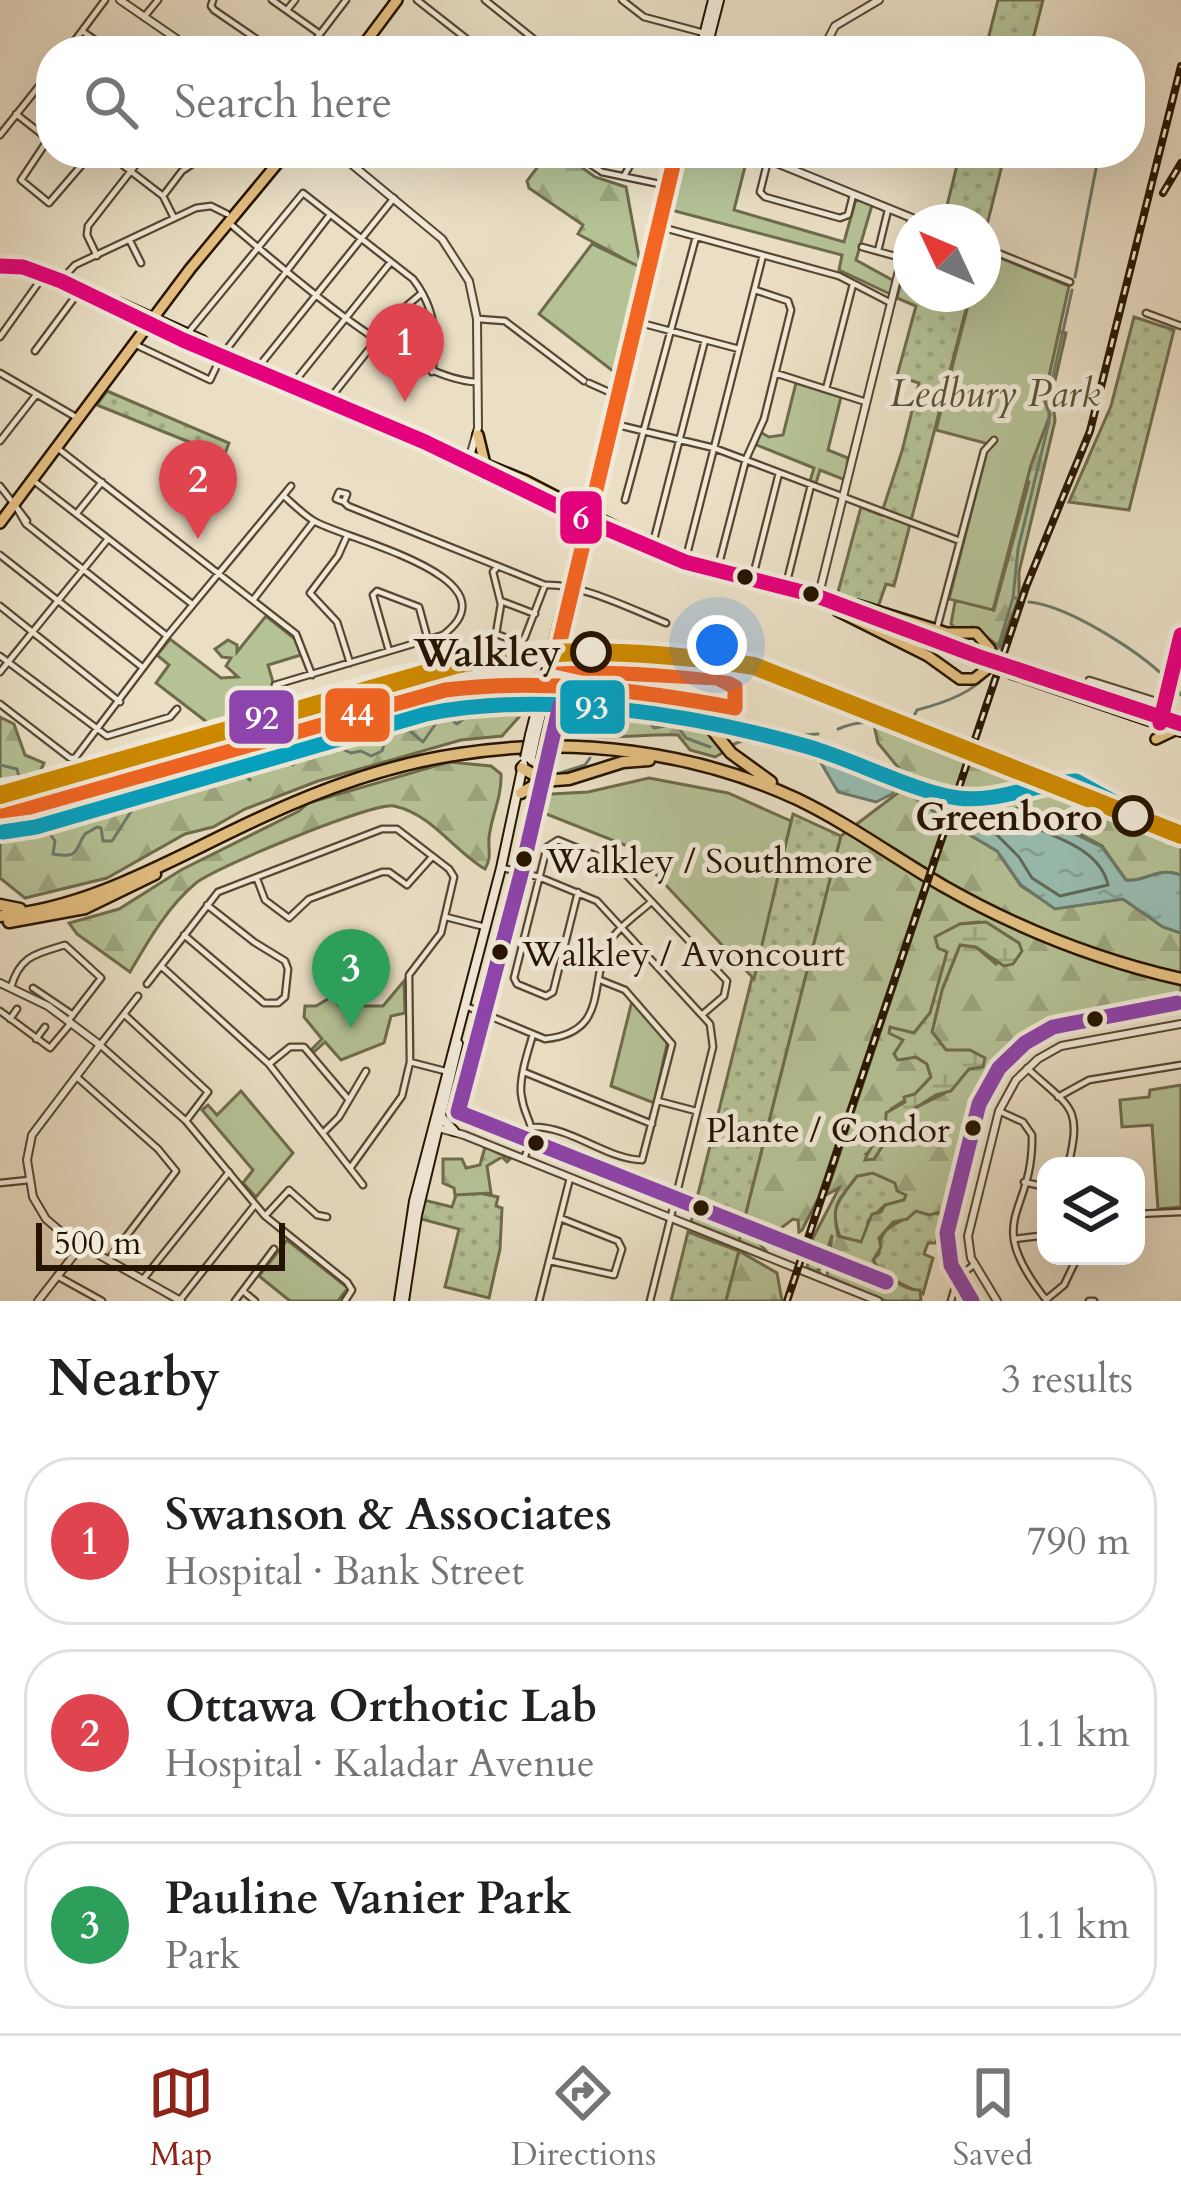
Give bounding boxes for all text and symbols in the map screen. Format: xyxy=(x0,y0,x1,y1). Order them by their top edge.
search box xyxy=(36,36,1145,168)
icon: search xyxy=(78,69,144,135)
text: Search here xyxy=(174,72,392,133)
north arrow xyxy=(893,204,1001,312)
pin: 1 xyxy=(366,303,444,402)
park label: Ledbury Park xyxy=(890,367,1100,420)
pin: 2 xyxy=(159,440,237,539)
line badge: 6 xyxy=(558,489,604,546)
text: 6 xyxy=(573,496,589,541)
unlabelled marker xyxy=(734,566,756,588)
unlabelled marker xyxy=(800,583,822,605)
your location xyxy=(687,615,747,675)
place label: Walkley xyxy=(413,627,561,680)
marker: Walkley xyxy=(572,633,610,671)
line badge: 93 xyxy=(558,678,627,736)
line badge: 44 xyxy=(323,686,392,744)
text: 93 xyxy=(575,686,609,731)
line badge: 92 xyxy=(227,688,296,746)
text: 44 xyxy=(340,693,374,738)
text: 92 xyxy=(245,696,279,741)
place label: Greenboro xyxy=(915,791,1103,844)
marker: Greenboro xyxy=(1114,797,1152,835)
place label: Walkley / Southmore xyxy=(545,837,873,886)
marker: Walkley / Southmore xyxy=(513,848,535,870)
pin: 3 xyxy=(312,929,390,1028)
place label: Walkley / Avoncourt xyxy=(521,930,845,979)
marker: Walkley / Avoncourt xyxy=(489,941,511,963)
unlabelled marker xyxy=(1084,1008,1106,1030)
place label: Plante / Condor xyxy=(706,1106,951,1155)
marker: Plante / Condor xyxy=(962,1117,984,1139)
unlabelled marker xyxy=(525,1132,547,1154)
map controls xyxy=(1037,1157,1145,1265)
button: layers xyxy=(1037,1157,1145,1265)
unlabelled marker xyxy=(690,1197,712,1219)
scale bar xyxy=(36,1217,285,1270)
text: 500 m xyxy=(54,1221,141,1266)
text: Nearby xyxy=(48,1344,220,1414)
text: 3 results xyxy=(1001,1353,1133,1406)
text: Swanson & Associates xyxy=(165,1484,612,1545)
text: 1 xyxy=(80,1515,100,1568)
text: 790 m xyxy=(1027,1515,1130,1568)
text: Hospital · Bank Street xyxy=(165,1545,524,1598)
text: Ottawa Orthotic Lab xyxy=(165,1676,598,1737)
text: 2 xyxy=(80,1707,100,1760)
text: 1.1 km xyxy=(1016,1707,1130,1760)
text: Hospital · Kaladar Avenue xyxy=(165,1737,595,1790)
text: Pauline Vanier Park xyxy=(165,1868,571,1929)
text: 3 xyxy=(80,1899,100,1952)
text: 1.1 km xyxy=(1016,1899,1130,1952)
text: Park xyxy=(165,1929,240,1982)
tab: Map xyxy=(148,2060,214,2177)
tab: Directions xyxy=(511,2060,656,2177)
tab: Saved xyxy=(953,2060,1033,2177)

